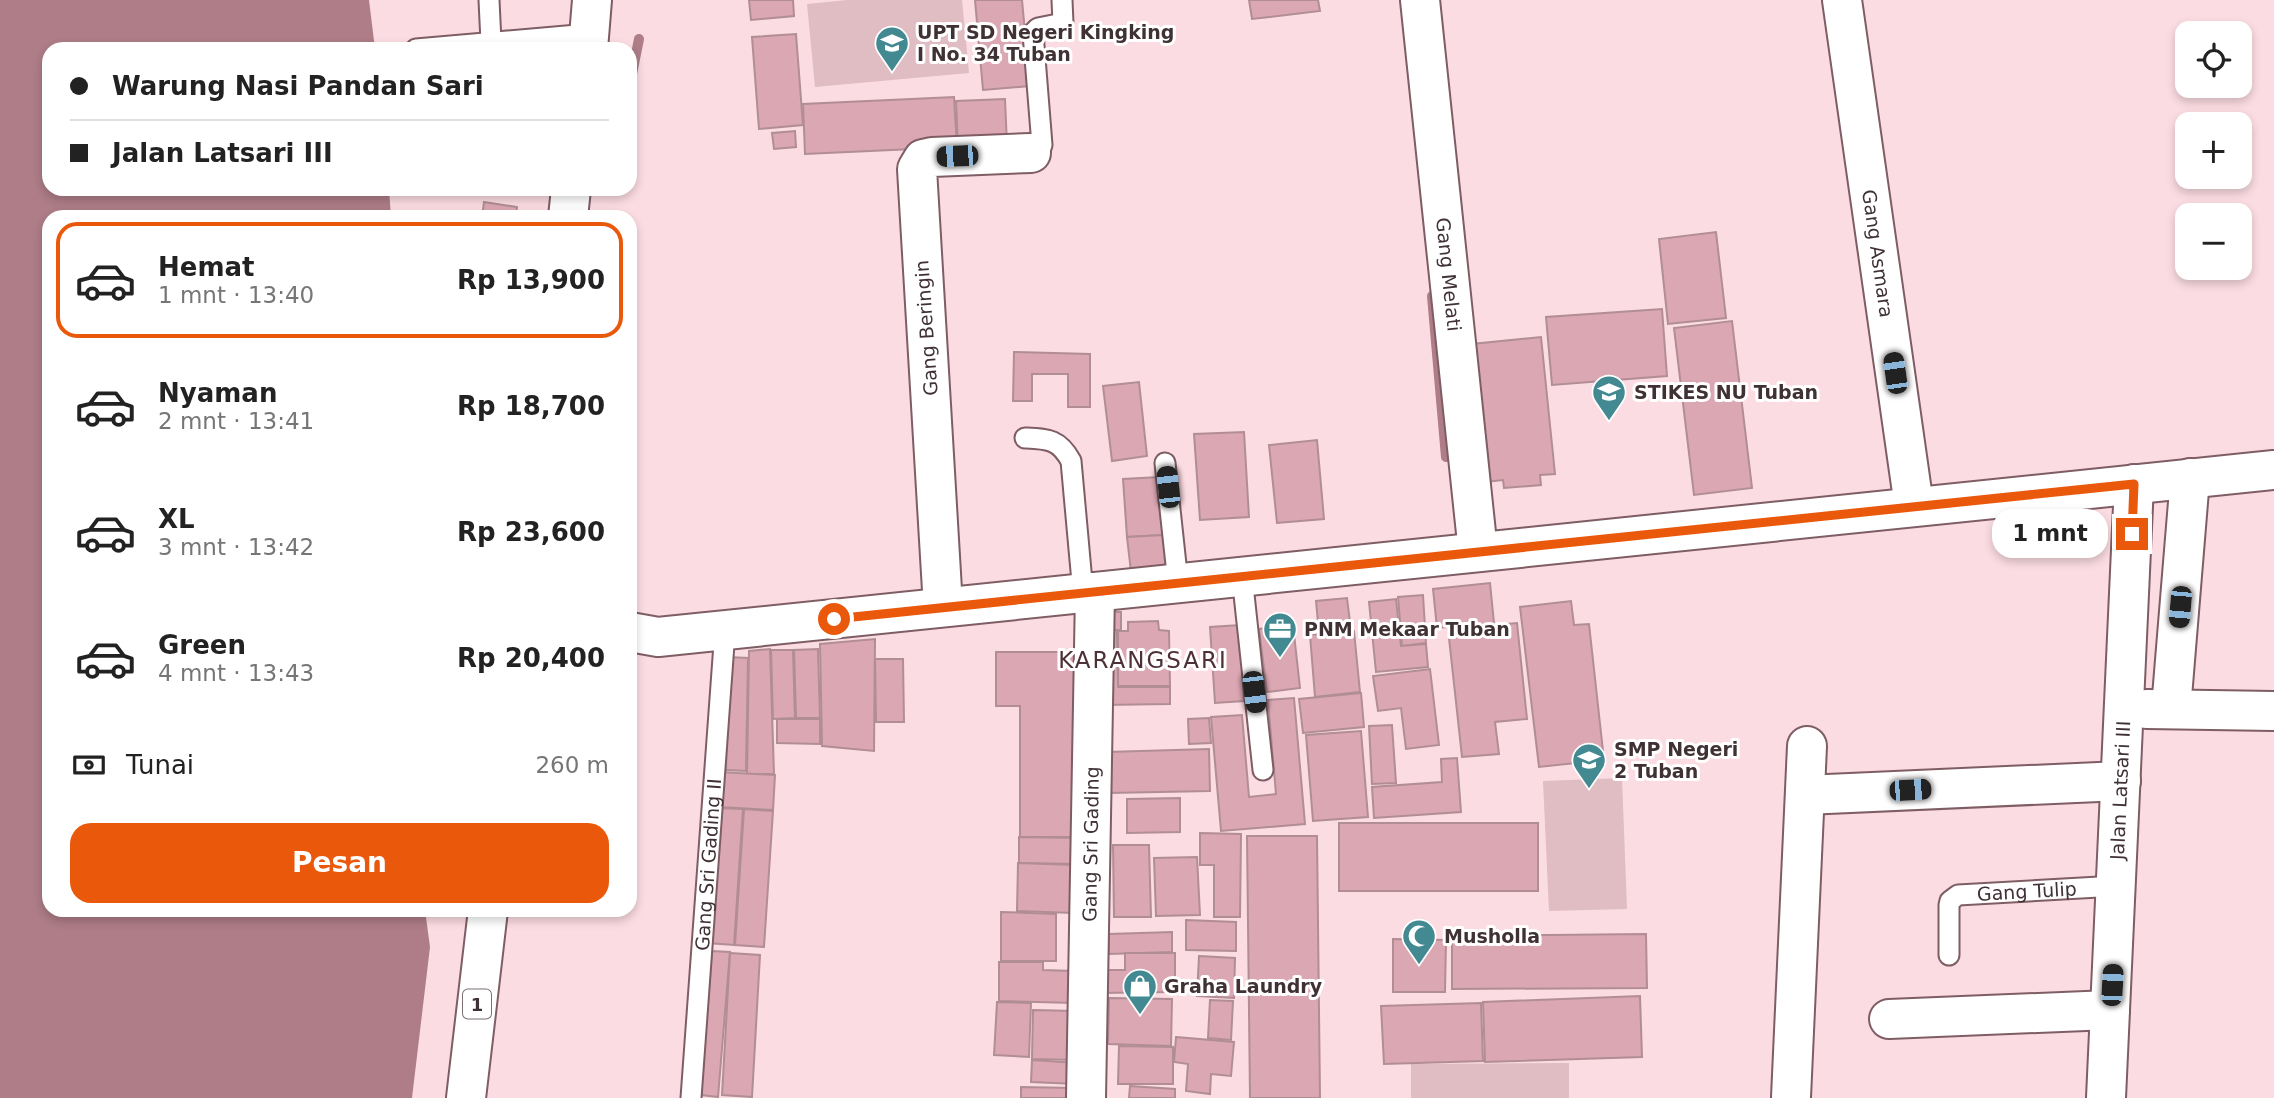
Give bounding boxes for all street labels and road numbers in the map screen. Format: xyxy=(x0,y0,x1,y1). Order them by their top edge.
street label: Gang Asmara xyxy=(1858,188,1898,319)
street label: Gang Melati xyxy=(1432,216,1466,332)
street label: Gang Beringin xyxy=(910,260,942,396)
street label: Jalan Latsari III xyxy=(2106,720,2134,862)
street label: Gang Sri Gading xyxy=(1078,766,1103,922)
street label: Gang Sri Gading II xyxy=(691,778,725,952)
street label: Gang Tulip xyxy=(1976,877,2077,905)
road number: 1 xyxy=(463,989,491,1018)

